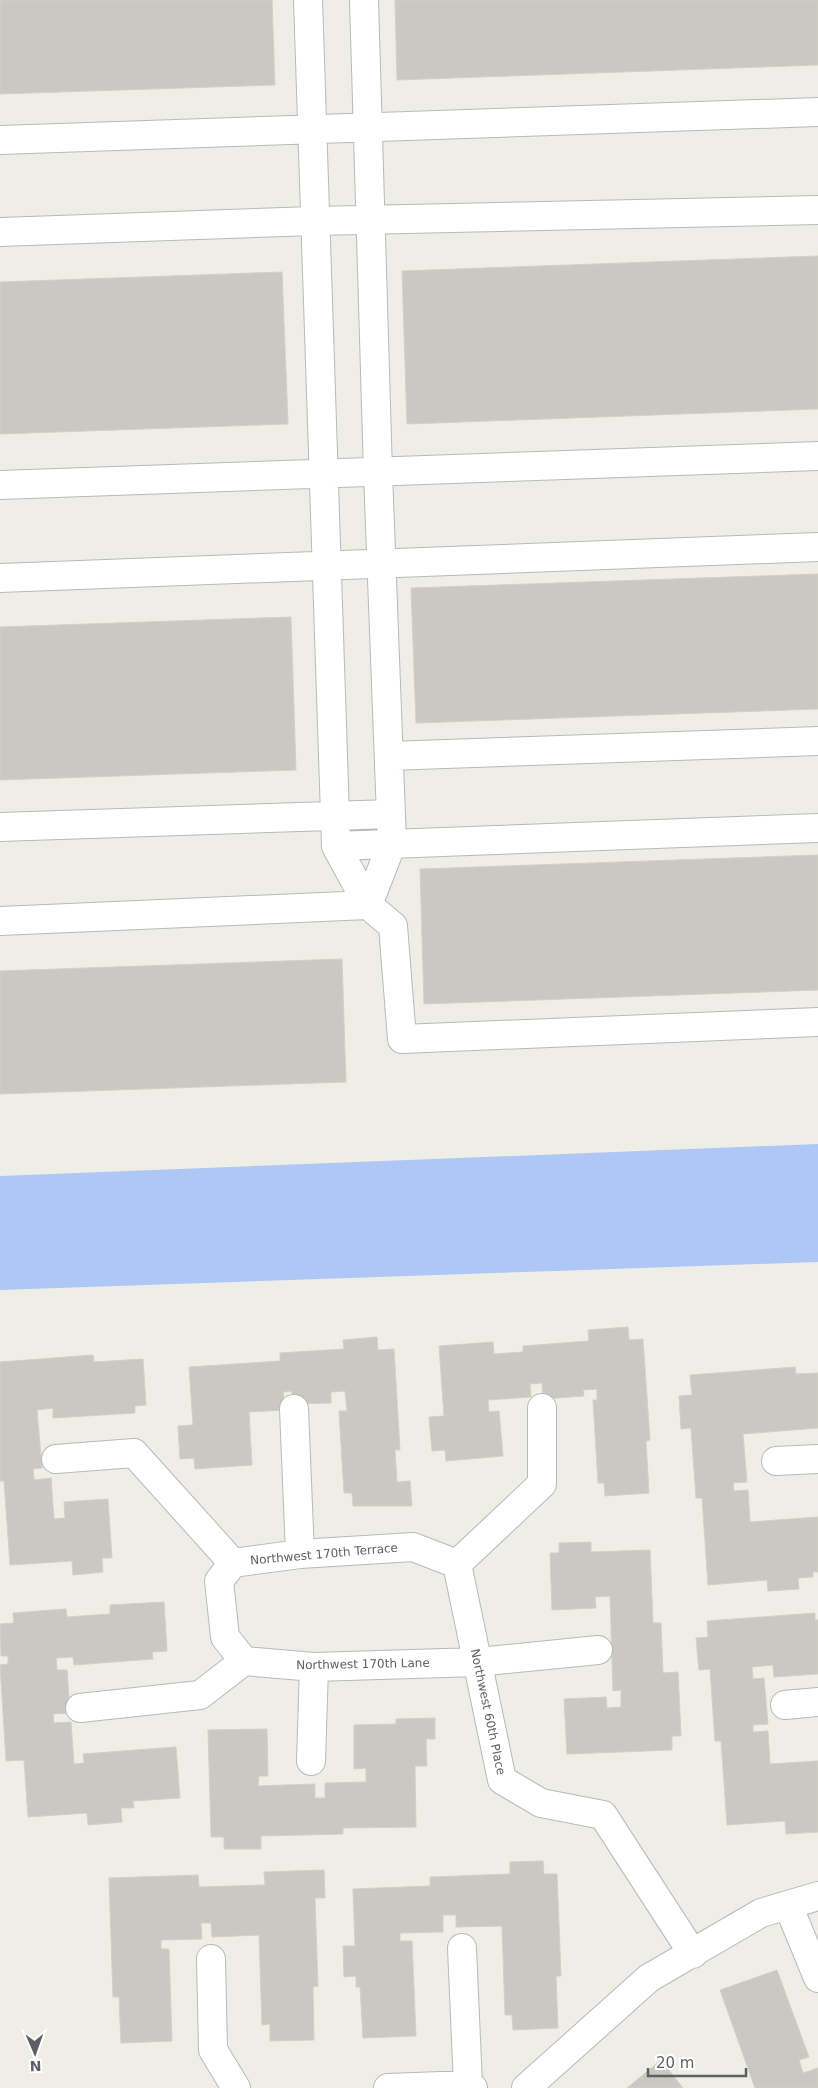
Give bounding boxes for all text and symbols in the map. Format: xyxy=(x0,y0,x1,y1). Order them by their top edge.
street label: Northwest 170th Terrace xyxy=(250,1541,398,1567)
street label: Northwest 60th Place xyxy=(468,1648,508,1776)
street label: Northwest 170th Lane xyxy=(296,1656,430,1672)
north arrow xyxy=(10,2028,60,2078)
scale bar xyxy=(648,2046,746,2078)
text: 20 m xyxy=(656,2054,694,2072)
text: N xyxy=(29,2058,42,2074)

